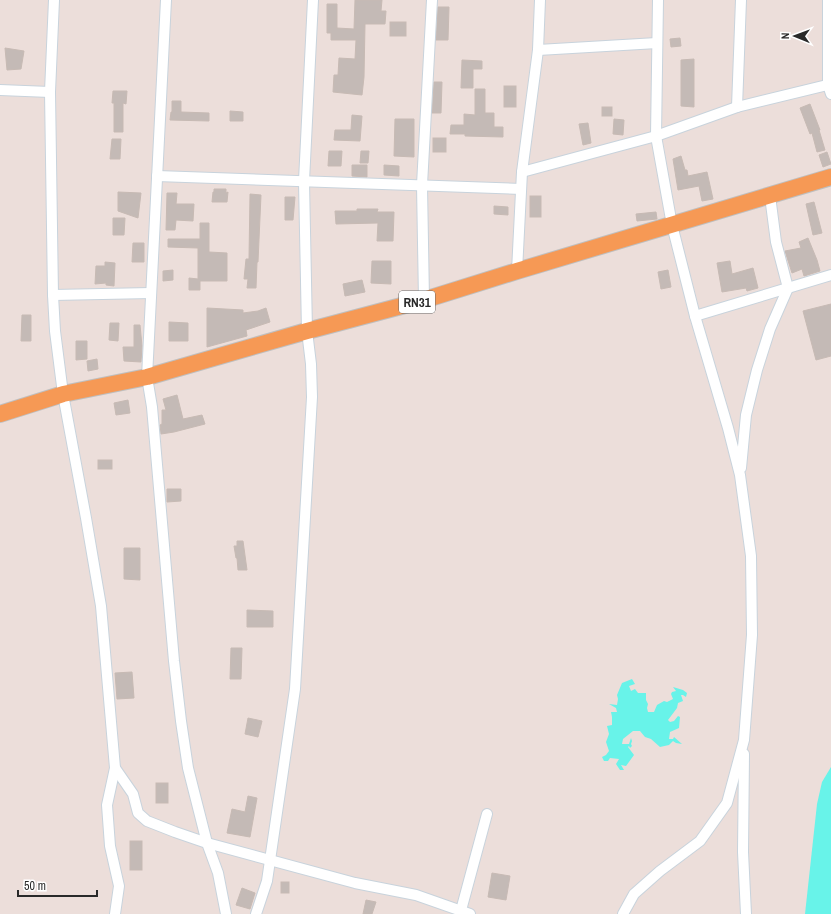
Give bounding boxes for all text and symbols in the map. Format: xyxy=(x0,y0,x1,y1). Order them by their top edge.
north arrow xyxy=(775,16,815,56)
text: N xyxy=(778,32,792,39)
road number: RN31 xyxy=(399,291,435,313)
scale bar xyxy=(18,872,97,898)
text: 50 m xyxy=(24,878,46,894)

